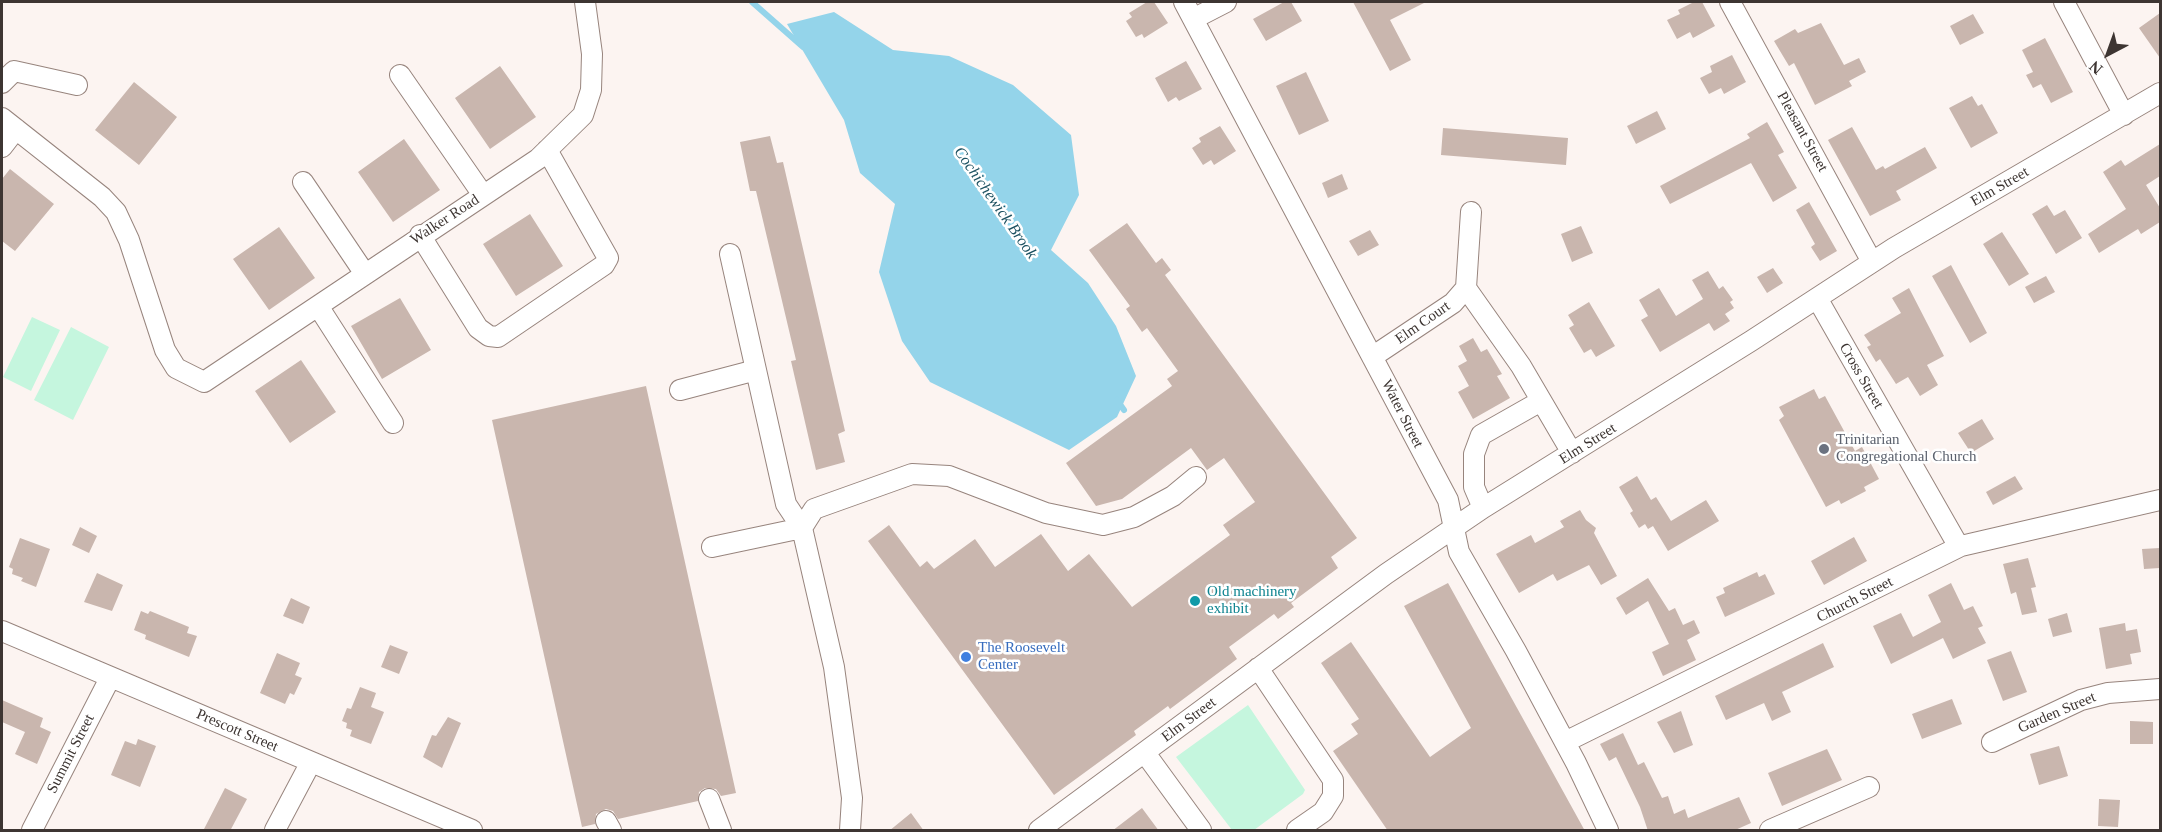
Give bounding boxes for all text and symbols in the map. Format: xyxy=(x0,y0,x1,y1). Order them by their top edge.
north arrow xyxy=(2078,24,2138,84)
text: N xyxy=(2086,58,2106,78)
street label: Pleasant Street xyxy=(1773,89,1831,175)
water label: Cochichewick Brook xyxy=(949,143,1041,263)
street label: Elm Street xyxy=(1968,163,2032,211)
street label: Walker Road xyxy=(407,191,483,249)
street label: Elm Court xyxy=(1392,298,1454,348)
street label: Cross Street xyxy=(1835,340,1887,412)
street label: Water Street xyxy=(1377,377,1427,451)
street label: Elm Street xyxy=(1556,419,1620,469)
place label: Trinitarian Congregational Church xyxy=(1836,431,1976,466)
marker: Trinitarian Congregational Church xyxy=(1817,442,1831,456)
street label: Church Street xyxy=(1814,573,1896,627)
place label: Old machinery exhibit xyxy=(1207,583,1297,618)
marker: Old machinery exhibit xyxy=(1188,594,1202,608)
place label: The Roosevelt Center xyxy=(978,639,1065,674)
marker: The Roosevelt Center xyxy=(959,650,973,664)
street label: Garden Street xyxy=(2015,689,2099,737)
street label: Elm Street xyxy=(1158,694,1220,746)
street label: Prescott Street xyxy=(193,706,281,756)
street label: Summit Street xyxy=(43,711,99,797)

